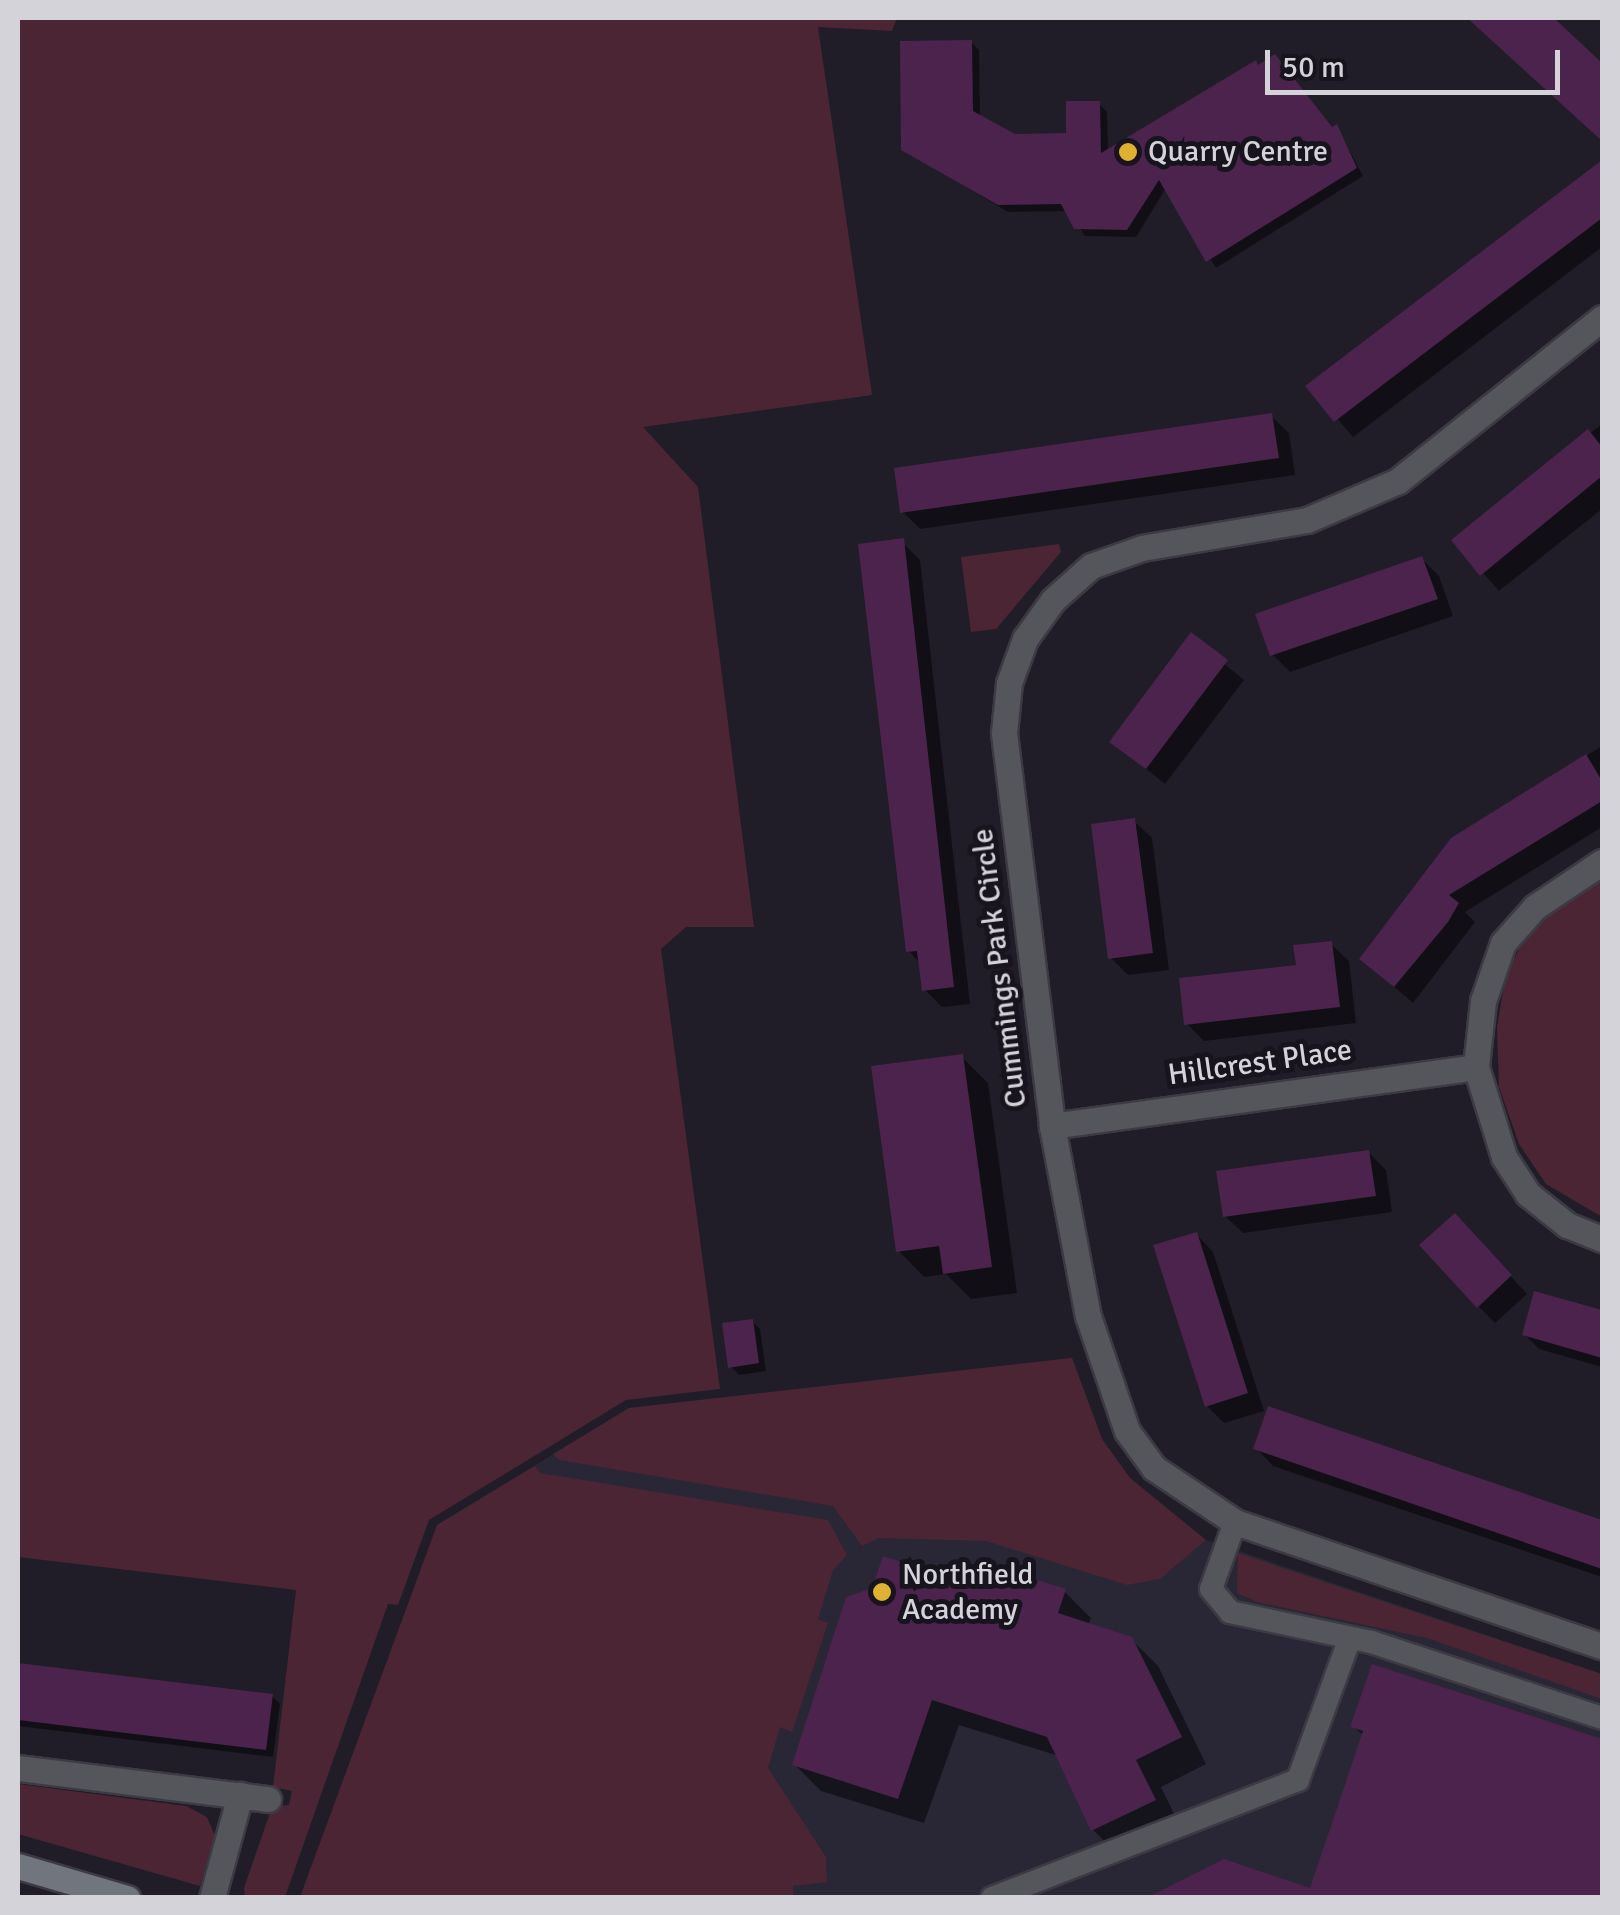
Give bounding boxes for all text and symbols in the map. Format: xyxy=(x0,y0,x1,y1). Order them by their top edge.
scale bar xyxy=(1270,30,1565,92)
text: 50 m xyxy=(1282,49,1345,86)
place label: Quarry Centre xyxy=(1148,134,1328,170)
marker: Quarry Centre xyxy=(1117,141,1139,163)
street label: Cummings Park Circle xyxy=(965,826,1035,1110)
street label: Hillcrest Place xyxy=(1166,1032,1354,1094)
place label: Northfield Academy xyxy=(902,1557,1033,1628)
marker: Northfield Academy xyxy=(871,1581,893,1603)

